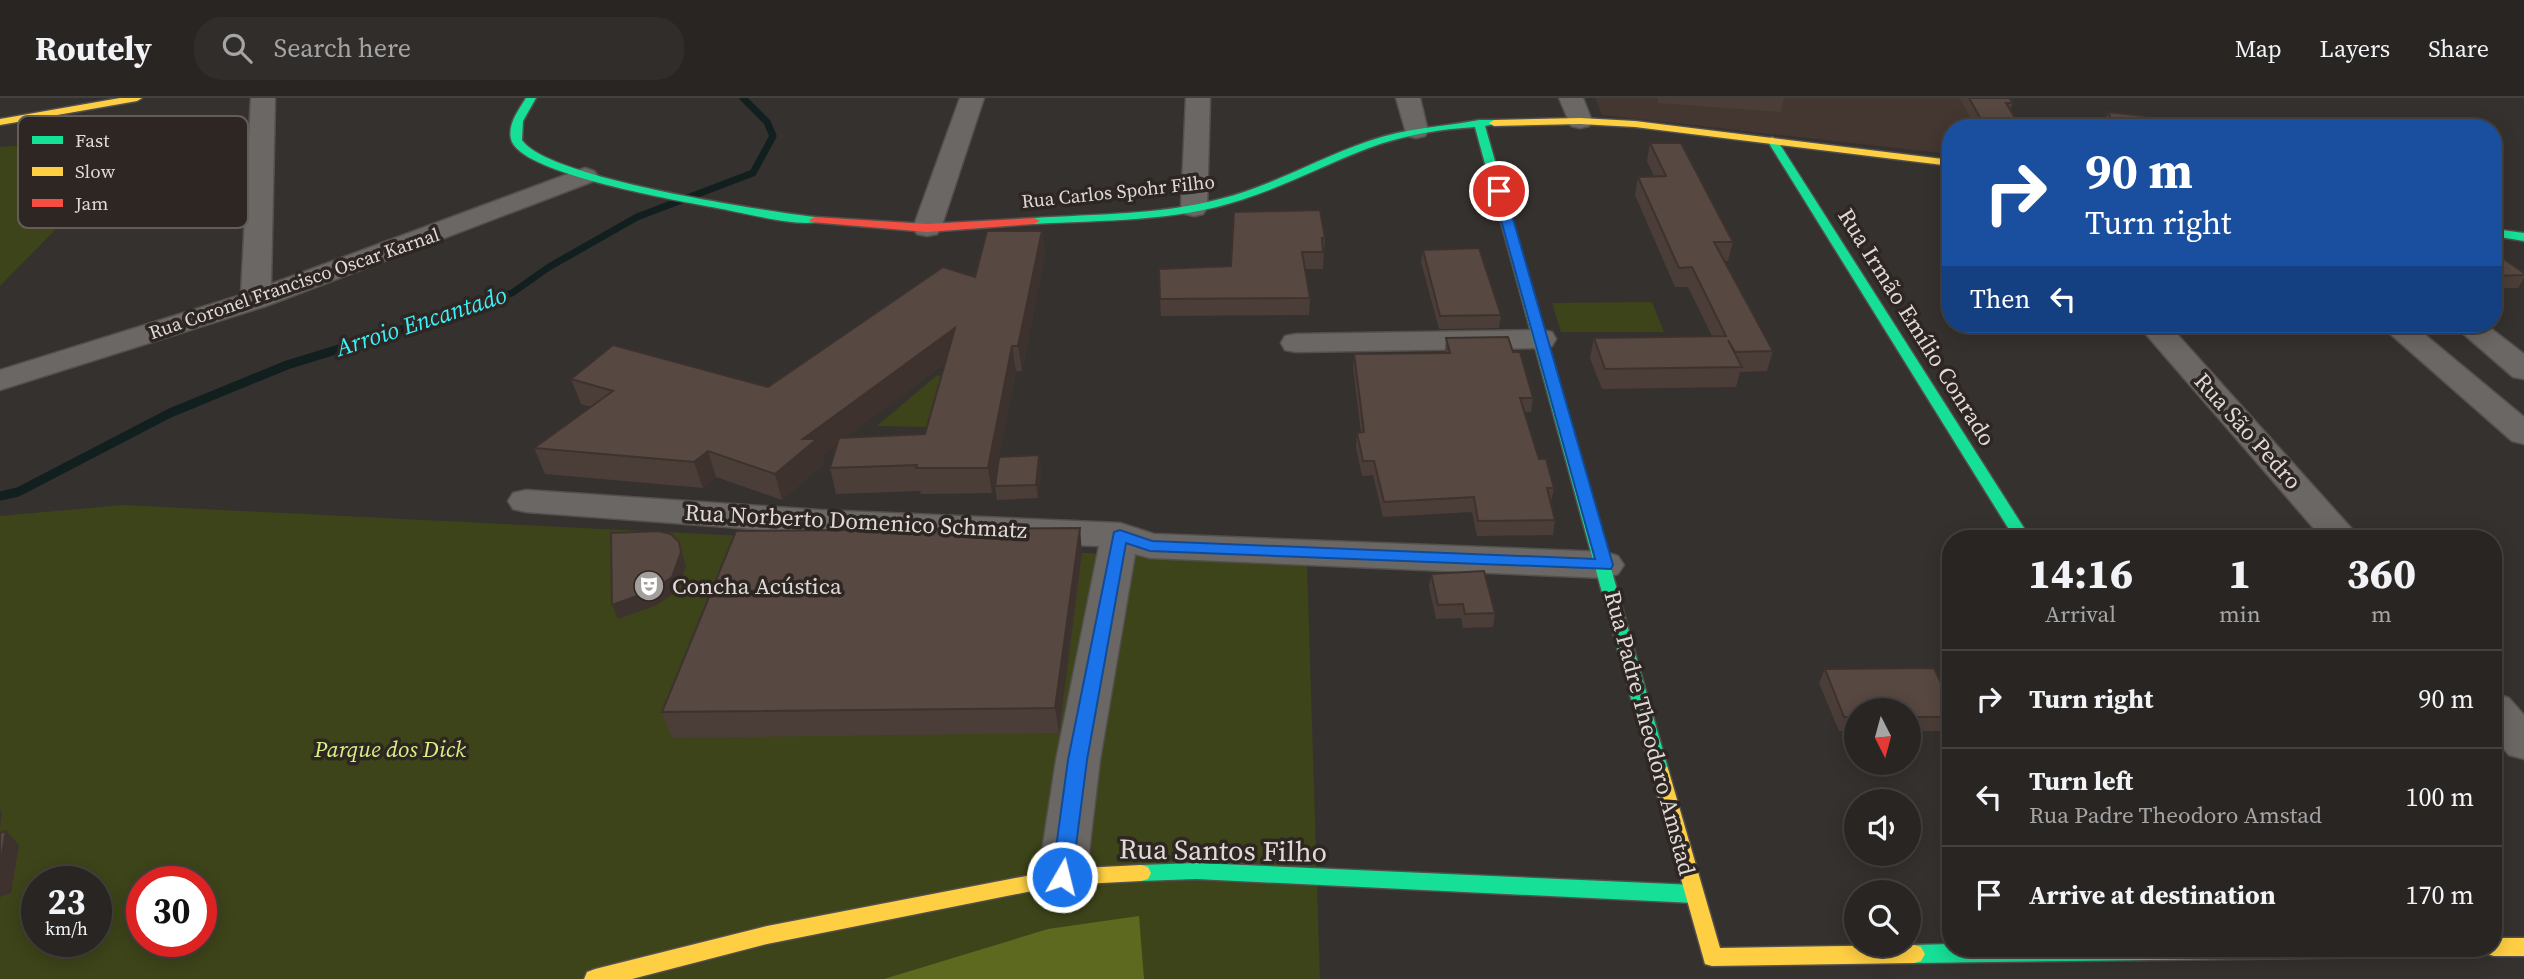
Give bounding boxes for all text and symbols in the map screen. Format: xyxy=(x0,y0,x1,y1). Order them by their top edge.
search box xyxy=(194,17,684,80)
text: Routely xyxy=(35,26,152,71)
icon: search xyxy=(218,29,256,67)
text: Search here xyxy=(274,30,411,66)
text: Map xyxy=(2235,32,2282,65)
text: Layers xyxy=(2320,32,2390,65)
text: Share xyxy=(2428,32,2489,65)
legend xyxy=(18,116,248,228)
text: Fast xyxy=(75,127,110,153)
text: 90 m xyxy=(2085,137,2193,204)
icon: right xyxy=(1970,147,2061,238)
text: Slow xyxy=(75,158,116,184)
pin xyxy=(1469,161,1529,221)
street label: Rua Carlos Spohr Filho xyxy=(1020,168,1216,214)
icon: arrive xyxy=(1480,172,1518,210)
text: Jam xyxy=(74,190,108,216)
text: Turn right xyxy=(2085,201,2231,245)
street label: Rua Irmão Emílio Conrado xyxy=(1831,202,2003,452)
street label: Rua Coronel Francisco Oscar Karnal xyxy=(145,221,443,345)
water label: Arroio Encantado xyxy=(329,278,511,365)
icon: left xyxy=(2044,280,2082,318)
text: Then xyxy=(1970,281,2030,317)
street label: Rua São Pedro xyxy=(2187,366,2309,496)
street label: Rua Norberto Domenico Schmatz xyxy=(684,496,1028,546)
text: 14:16 xyxy=(2028,544,2133,602)
text: 1 xyxy=(2228,544,2251,602)
text: 360 xyxy=(2347,544,2416,602)
theatre icon: Concha Acústica xyxy=(632,569,666,603)
place label: Concha Acústica xyxy=(672,570,842,602)
street label: Rua Padre Theodoro Amstad xyxy=(1597,587,1703,879)
text: Arrival xyxy=(2045,598,2116,630)
text: min xyxy=(2219,598,2261,630)
text: m xyxy=(2371,598,2392,630)
icon: right xyxy=(1970,680,2008,718)
text: Turn right xyxy=(2029,681,2153,717)
text: 90 m xyxy=(2419,681,2474,717)
north arrow xyxy=(1844,698,1922,775)
map controls xyxy=(1844,698,1921,957)
park label: Parque dos Dick xyxy=(313,733,466,765)
text: Turn left xyxy=(2029,763,2133,799)
icon: left xyxy=(1970,778,2008,816)
text: 100 m xyxy=(2406,779,2474,815)
button: sound xyxy=(1844,789,1921,866)
text: Rua Padre Theodoro Amstad xyxy=(2029,799,2322,831)
street label: Rua Santos Filho xyxy=(1119,829,1327,871)
position arrow xyxy=(1025,840,1099,914)
speed limit sign: 30 xyxy=(126,866,217,957)
icon: arrive xyxy=(1970,876,2008,914)
text: Arrive at destination xyxy=(2029,877,2276,913)
text: 170 m xyxy=(2406,877,2474,913)
text: 23 xyxy=(48,878,85,926)
button: search xyxy=(1844,880,1921,957)
text: km/h xyxy=(45,916,88,941)

